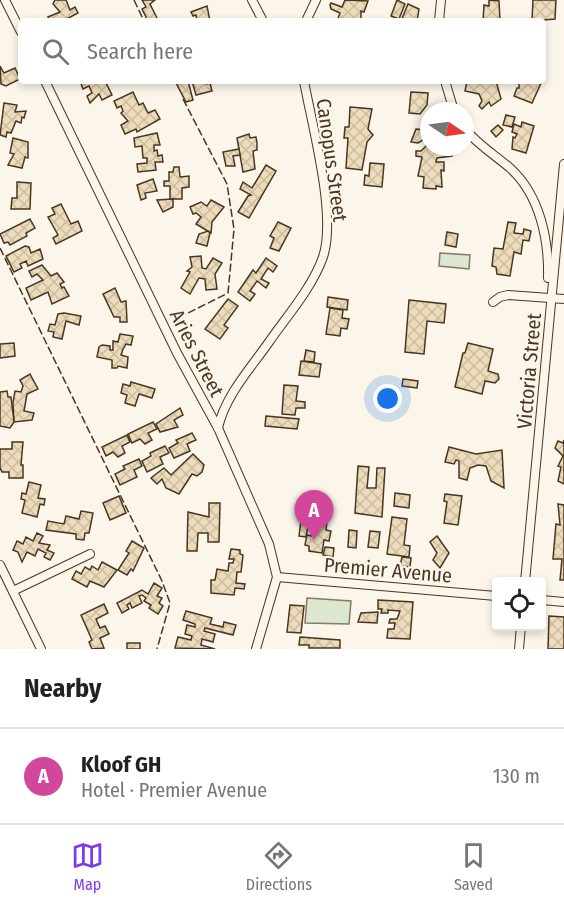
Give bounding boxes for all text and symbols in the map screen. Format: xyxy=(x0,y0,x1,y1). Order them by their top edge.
search box xyxy=(18,18,546,84)
icon: search xyxy=(39,35,72,68)
text: Search here xyxy=(87,38,193,65)
street label: Canopus Street xyxy=(311,97,353,224)
north arrow xyxy=(420,102,474,156)
street label: Aries Street xyxy=(165,305,229,401)
street label: Victoria Street xyxy=(512,312,546,430)
your location xyxy=(373,384,402,413)
pin: A xyxy=(294,490,334,540)
street label: Premier Avenue xyxy=(323,552,453,588)
map controls xyxy=(492,577,546,631)
button: locate xyxy=(492,577,546,631)
text: Nearby xyxy=(24,673,101,704)
text: Kloof GH xyxy=(81,751,161,778)
text: A xyxy=(38,764,49,788)
text: 130 m xyxy=(493,764,540,788)
text: Hotel · Premier Avenue xyxy=(81,778,267,802)
tab: Map xyxy=(71,839,104,894)
tab: Directions xyxy=(246,839,312,894)
tab: Saved xyxy=(454,839,493,894)

